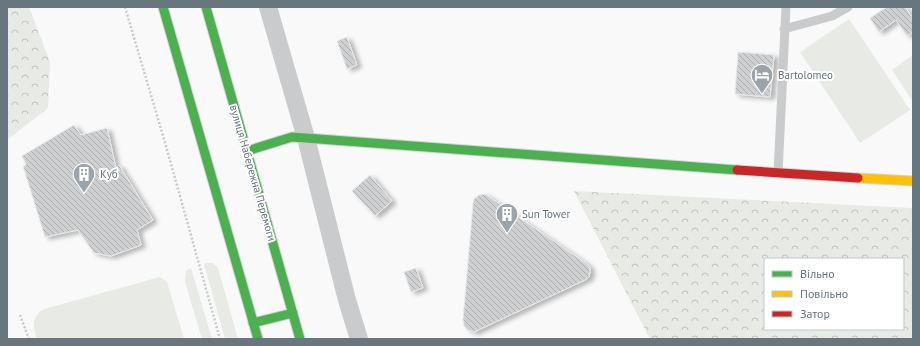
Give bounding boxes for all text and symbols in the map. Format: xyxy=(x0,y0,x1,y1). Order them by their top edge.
hotel icon: Bartolomeo xyxy=(749,62,775,95)
place label: Bartolomeo xyxy=(778,68,833,82)
street label: вулиця Набережна Перемоги xyxy=(227,103,279,243)
building icon: Куб xyxy=(71,161,97,194)
place label: Куб xyxy=(100,167,118,181)
building icon: Sun Tower xyxy=(494,201,520,234)
place label: Sun Tower xyxy=(522,207,570,221)
legend xyxy=(764,258,904,330)
text: Вільно xyxy=(800,266,835,281)
text: Повільно xyxy=(800,286,848,301)
text: Затор xyxy=(800,306,830,321)

